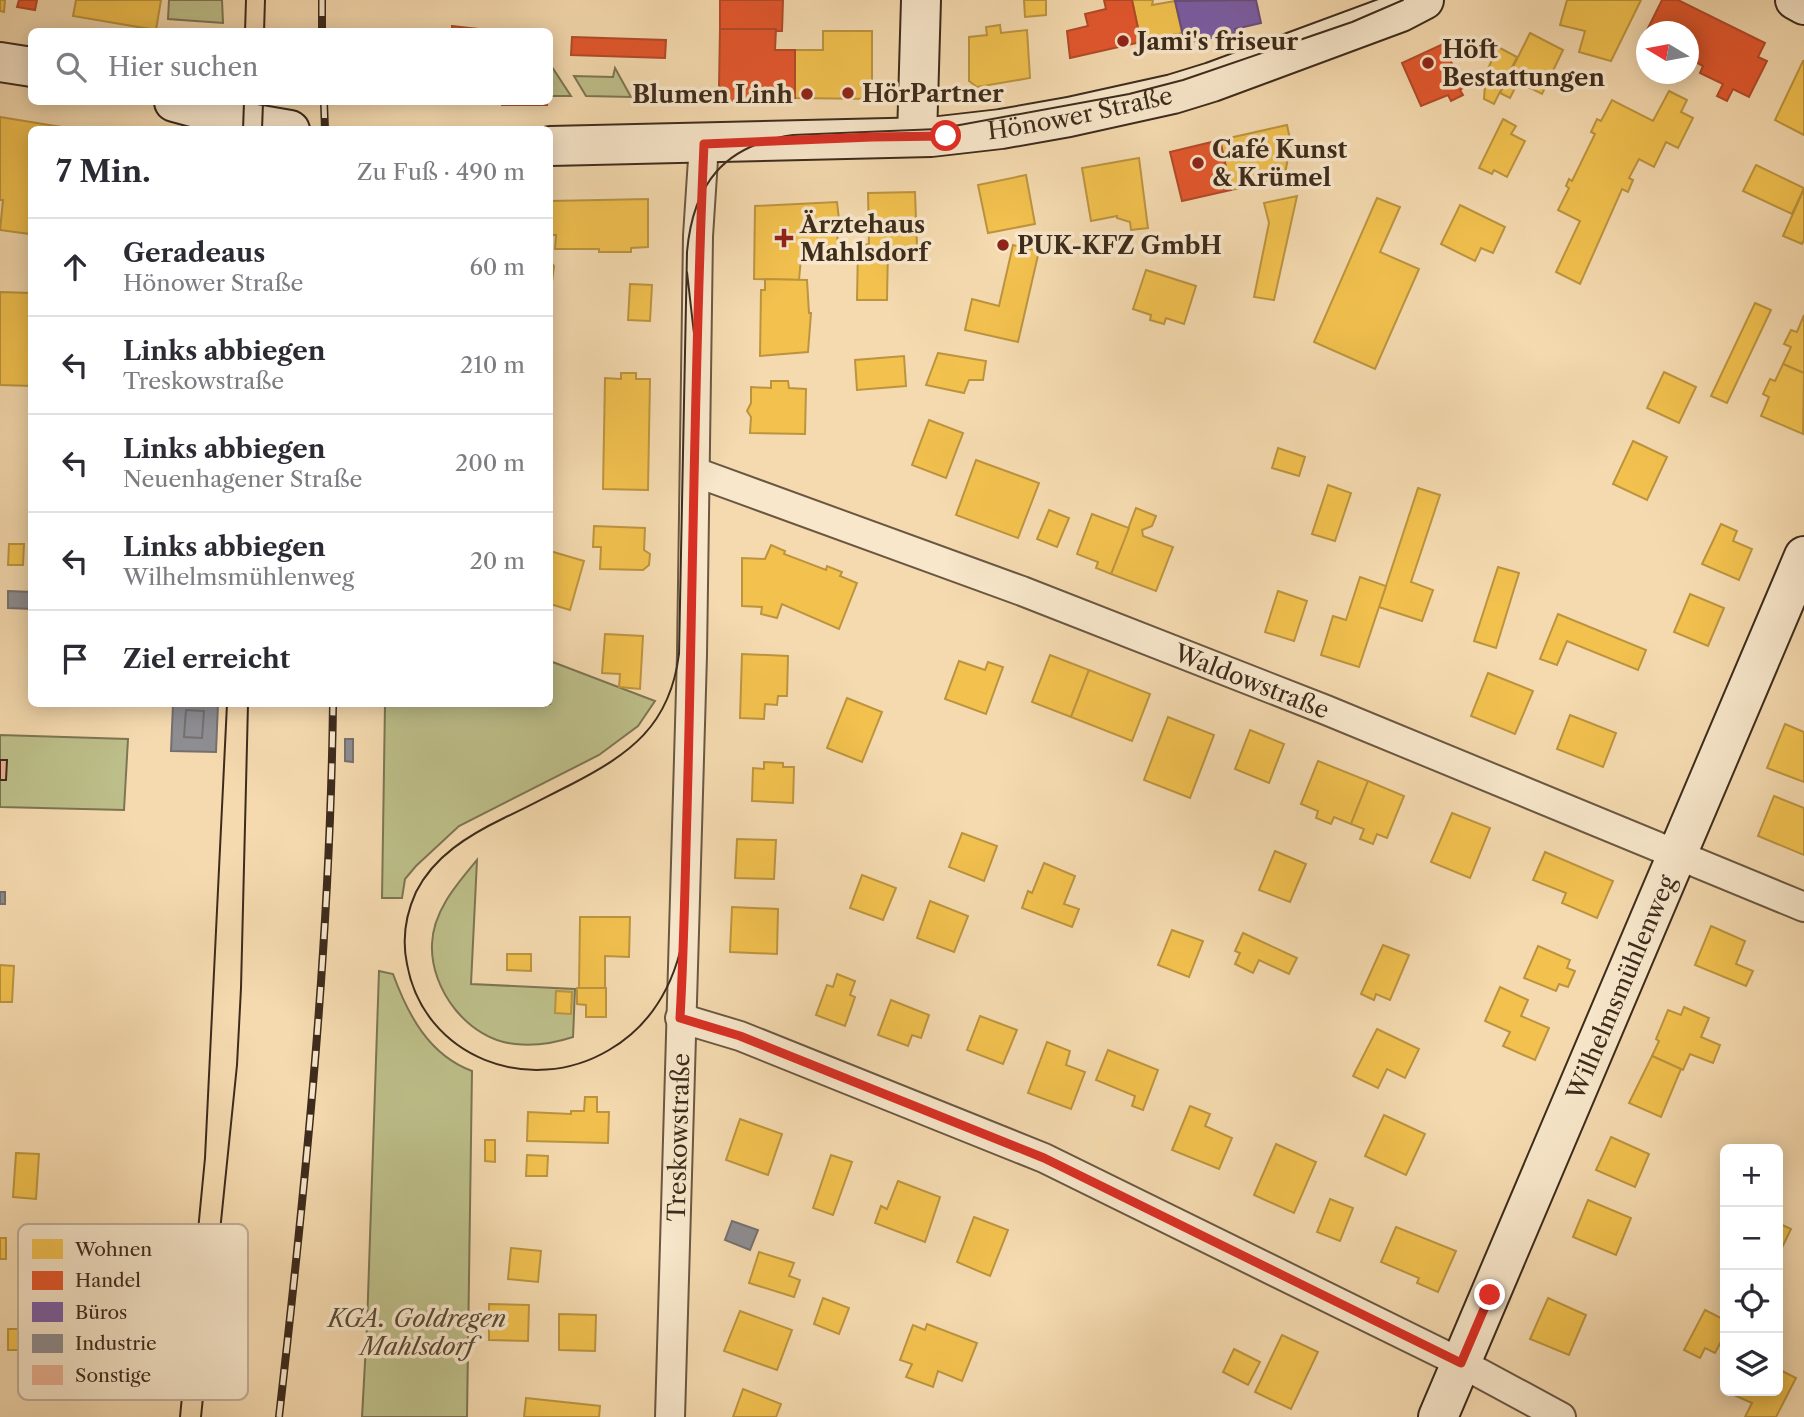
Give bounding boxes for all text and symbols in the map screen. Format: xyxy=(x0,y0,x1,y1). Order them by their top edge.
north arrow xyxy=(1636,21,1699,84)
place label: Jami's friseur xyxy=(1133,27,1298,56)
search box xyxy=(28,28,553,105)
marker: Jami's friseur xyxy=(1115,33,1131,49)
place label: Höft Bestattungen xyxy=(1442,35,1605,92)
icon: search xyxy=(52,48,90,86)
text: Hier suchen xyxy=(108,51,258,83)
marker: Höft Bestattungen xyxy=(1420,55,1436,71)
place label: HörPartner xyxy=(862,79,1004,108)
place label: Blumen Linh xyxy=(632,80,794,109)
street label: Hönower Straße xyxy=(986,80,1175,145)
marker: HörPartner xyxy=(840,85,856,101)
marker: Blumen Linh xyxy=(799,86,815,102)
route start xyxy=(930,120,961,151)
place label: Café Kunst & Krümel xyxy=(1212,135,1348,192)
text: 7 Min. xyxy=(56,153,151,190)
marker: Café Kunst & Krümel xyxy=(1190,155,1206,171)
text: Zu Fuß · 490 m xyxy=(357,158,525,186)
place label: Ärztehaus Mahlsdorf xyxy=(799,209,932,267)
marker: Ärztehaus Mahlsdorf xyxy=(774,228,794,248)
place label: PUK-KFZ GmbH xyxy=(1017,231,1222,260)
text: Geradeaus xyxy=(123,237,265,269)
marker: PUK-KFZ GmbH xyxy=(995,237,1011,253)
icon: ahead xyxy=(56,248,94,286)
text: 60 m xyxy=(469,253,525,281)
text: Hönower Straße xyxy=(123,269,303,297)
text: Links abbiegen xyxy=(123,335,326,367)
icon: left xyxy=(56,346,94,384)
text: 210 m xyxy=(460,351,525,379)
text: Treskowstraße xyxy=(123,367,284,395)
text: Links abbiegen xyxy=(123,433,326,465)
icon: left xyxy=(56,444,94,482)
text: 200 m xyxy=(455,449,525,477)
text: Neuenhagener Straße xyxy=(123,465,362,493)
text: Links abbiegen xyxy=(123,531,326,563)
icon: left xyxy=(56,542,94,580)
text: 20 m xyxy=(470,547,525,575)
text: Wilhelmsmühlenweg xyxy=(123,563,354,591)
street label: Waldowstraße xyxy=(1170,637,1334,724)
icon: arrive xyxy=(56,640,94,678)
text: Ziel erreicht xyxy=(123,643,290,675)
street label: Wilhelmsmühlenweg xyxy=(1560,870,1681,1105)
street label: Treskowstraße xyxy=(661,1053,695,1222)
map controls xyxy=(1720,1144,1783,1396)
button: + xyxy=(1720,1144,1783,1207)
button: − xyxy=(1720,1207,1783,1270)
legend xyxy=(18,1224,248,1400)
text: Wohnen xyxy=(74,1238,152,1261)
text: Handel xyxy=(75,1269,141,1292)
button: locate xyxy=(1720,1270,1783,1333)
route end xyxy=(1474,1279,1505,1310)
text: Büros xyxy=(75,1301,127,1324)
park label: KGA. Goldregen Mahlsdorf xyxy=(326,1304,506,1361)
text: Industrie xyxy=(75,1332,157,1355)
button: layers xyxy=(1720,1333,1783,1396)
text: Sonstige xyxy=(75,1364,151,1387)

